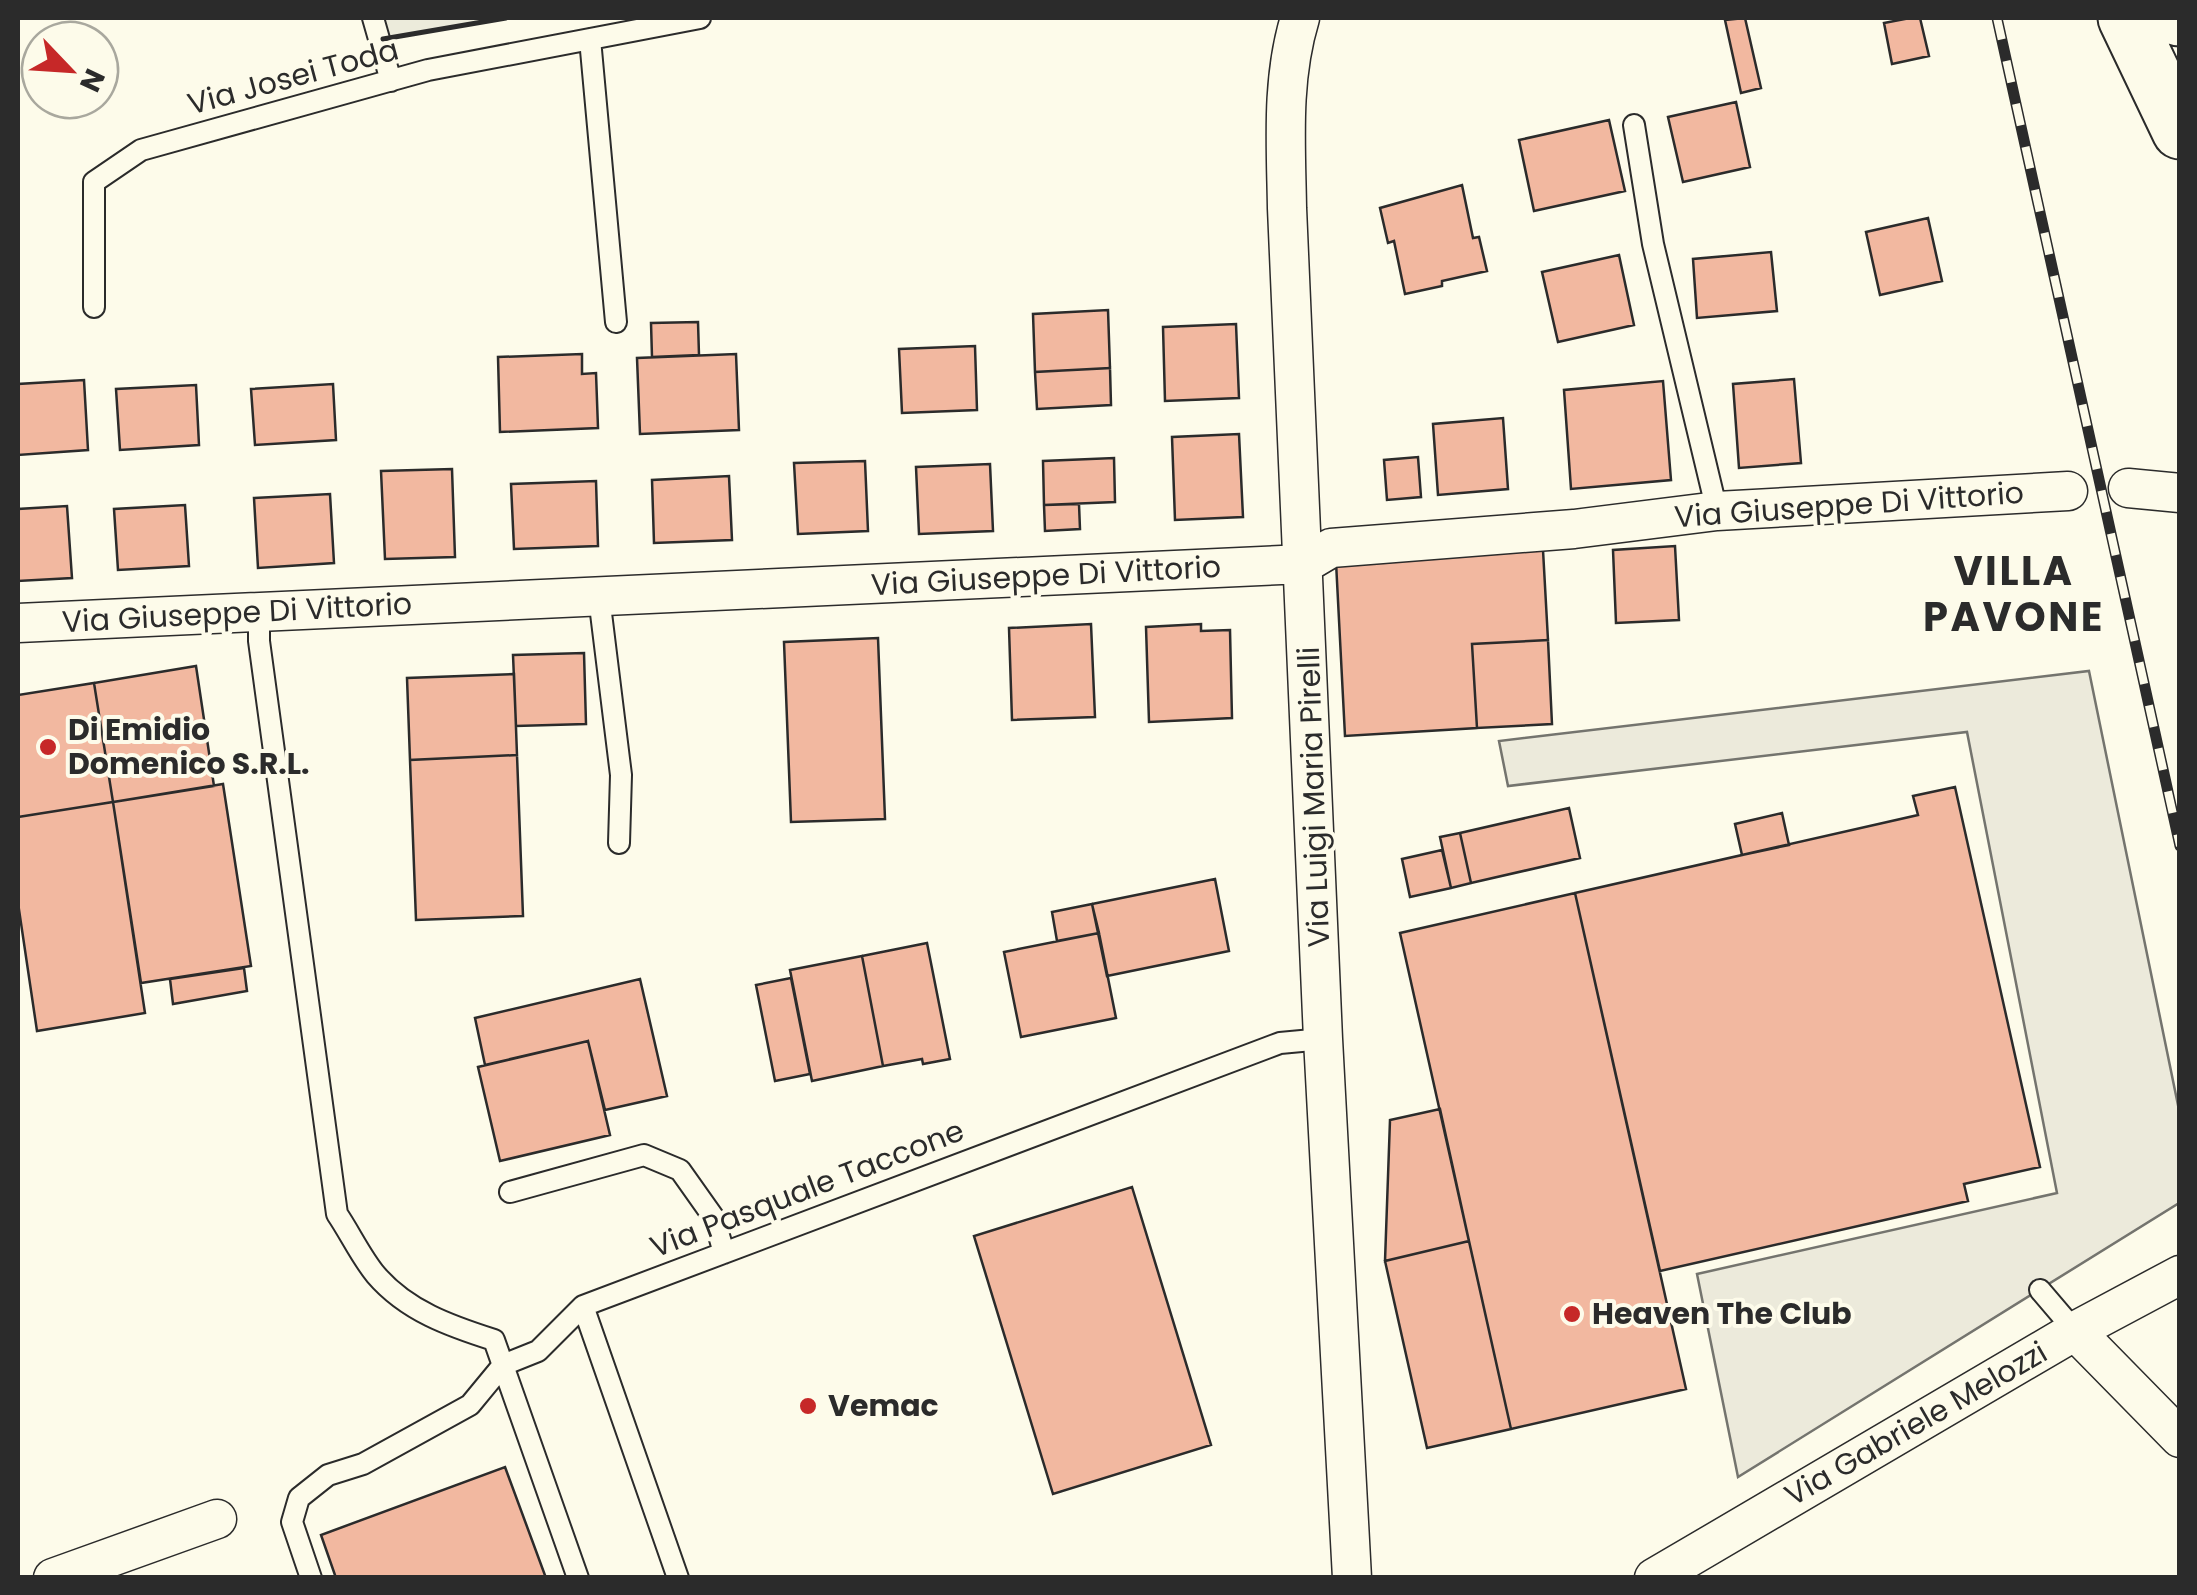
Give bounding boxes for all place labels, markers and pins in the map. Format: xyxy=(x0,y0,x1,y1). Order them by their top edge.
place label: Di Emidio Domenico S.R.L. xyxy=(68,708,310,785)
marker: Di Emidio Domenico S.R.L. xyxy=(37,736,59,758)
place label: Heaven The Club xyxy=(1592,1292,1852,1335)
marker: Heaven The Club xyxy=(1561,1303,1583,1325)
place label: Vemac xyxy=(828,1384,939,1427)
marker: Vemac xyxy=(797,1395,819,1417)

